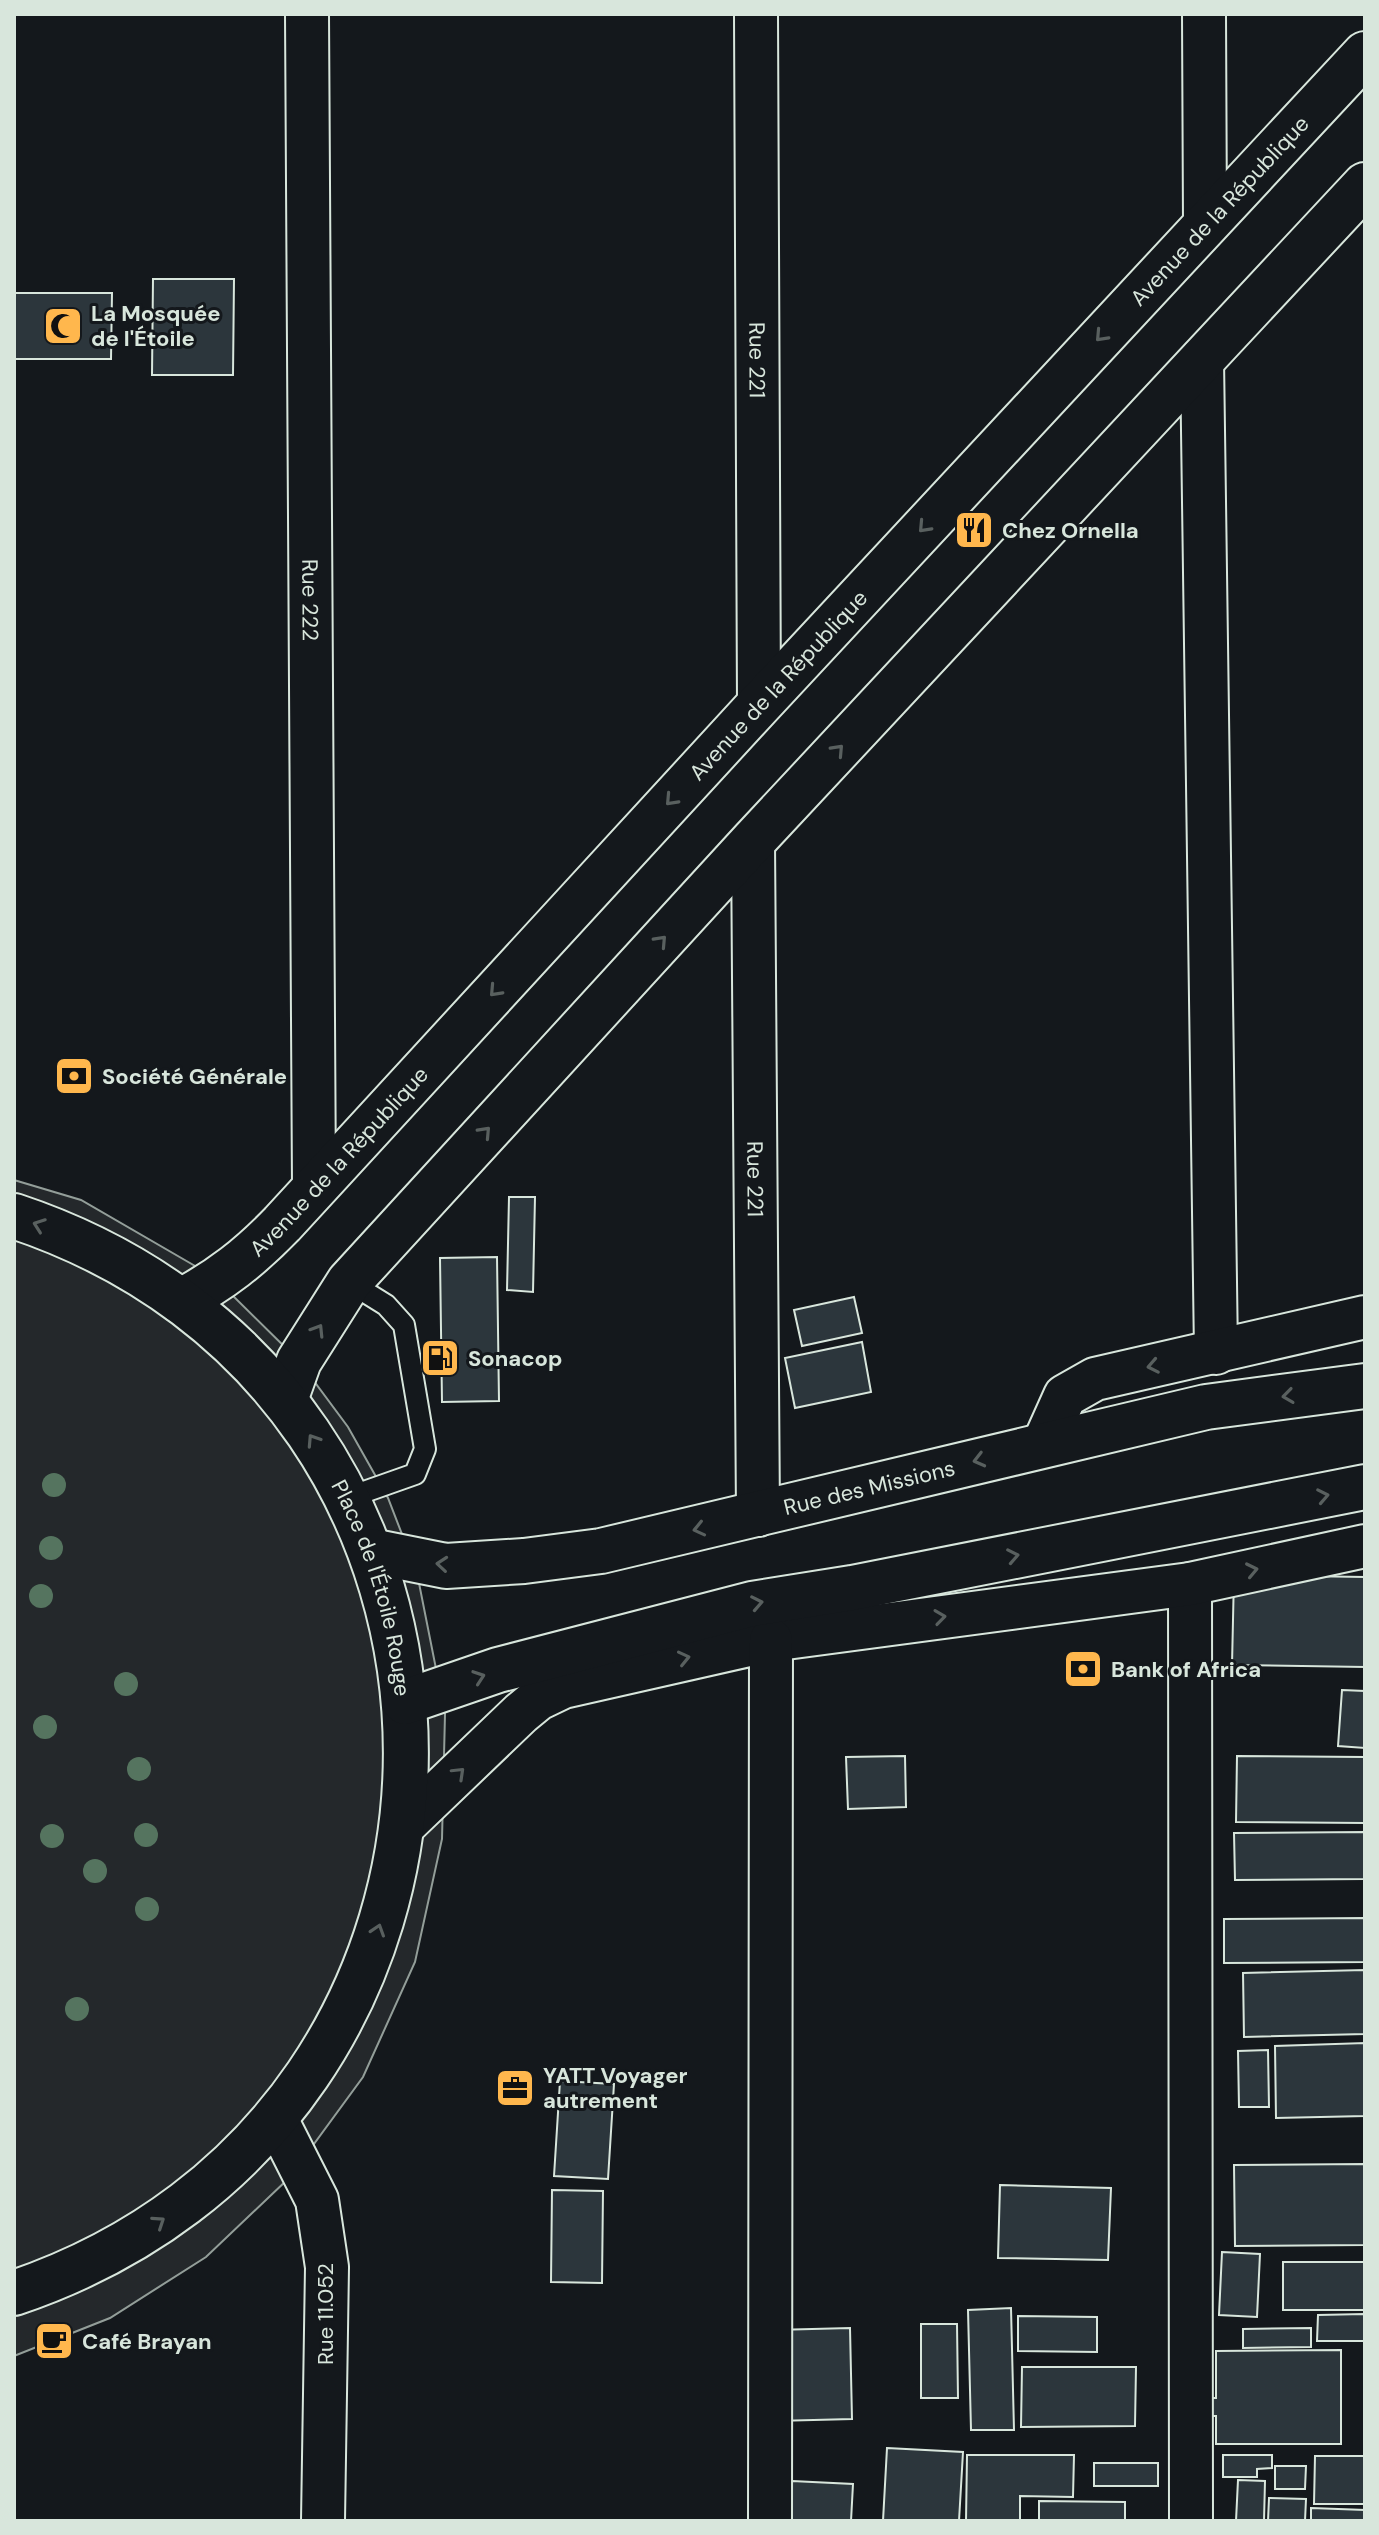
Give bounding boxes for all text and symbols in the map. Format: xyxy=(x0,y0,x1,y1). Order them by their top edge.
street label: Avenue de la République xyxy=(1124,109,1315,312)
place label: La Mosquée de l'Étoile xyxy=(91,299,220,353)
mosque icon: La Mosquée de l'Étoile xyxy=(42,305,84,347)
street label: Rue 221 xyxy=(743,322,772,398)
one-way arrow xyxy=(1097,327,1111,342)
restaurant icon: Chez Ornella xyxy=(953,509,995,551)
place label: Chez Ornella xyxy=(1002,516,1139,545)
one-way arrow xyxy=(919,518,934,532)
street label: Rue 222 xyxy=(296,559,325,641)
street label: Avenue de la République xyxy=(682,584,873,786)
one-way arrow xyxy=(828,745,843,759)
one-way arrow xyxy=(667,790,681,805)
one-way arrow xyxy=(652,935,666,950)
one-way arrow xyxy=(491,981,505,996)
bank icon: Société Générale xyxy=(53,1055,95,1097)
street label: Avenue de la République xyxy=(243,1060,434,1263)
place label: Société Générale xyxy=(102,1062,287,1091)
one-way arrow xyxy=(476,1127,491,1141)
street label: Rue 221 xyxy=(741,1141,770,1217)
one-way arrow xyxy=(32,1218,46,1234)
one-way arrow xyxy=(308,1324,324,1339)
fuel station icon: Sonacop xyxy=(419,1337,461,1379)
place label: Sonacop xyxy=(468,1344,562,1373)
one-way arrow xyxy=(1146,1356,1159,1373)
one-way arrow xyxy=(1281,1387,1295,1404)
one-way arrow xyxy=(308,1434,323,1448)
one-way arrow xyxy=(972,1451,986,1468)
street label: Rue des Missions xyxy=(781,1453,958,1522)
street label: Place de l'Étoile Rouge xyxy=(325,1475,418,1698)
one-way arrow xyxy=(1316,1488,1330,1505)
one-way arrow xyxy=(692,1520,706,1537)
one-way arrow xyxy=(1006,1549,1019,1566)
one-way arrow xyxy=(435,1555,448,1572)
one-way arrow xyxy=(1245,1562,1259,1579)
one-way arrow xyxy=(750,1596,764,1613)
one-way arrow xyxy=(933,1609,947,1626)
bank icon: Bank of Africa xyxy=(1062,1648,1104,1690)
one-way arrow xyxy=(676,1650,690,1667)
place label: Bank of Africa xyxy=(1111,1655,1261,1684)
one-way arrow xyxy=(471,1670,485,1686)
one-way arrow xyxy=(450,1767,464,1782)
one-way arrow xyxy=(369,1924,385,1938)
place label: YATT Voyager autrement xyxy=(543,2061,687,2115)
office icon: YATT Voyager autrement xyxy=(494,2067,536,2109)
one-way arrow xyxy=(150,2216,164,2231)
street label: Rue 11.052 xyxy=(311,2263,340,2365)
cafe icon: Café Brayan xyxy=(33,2320,75,2362)
place label: Café Brayan xyxy=(82,2327,212,2356)

